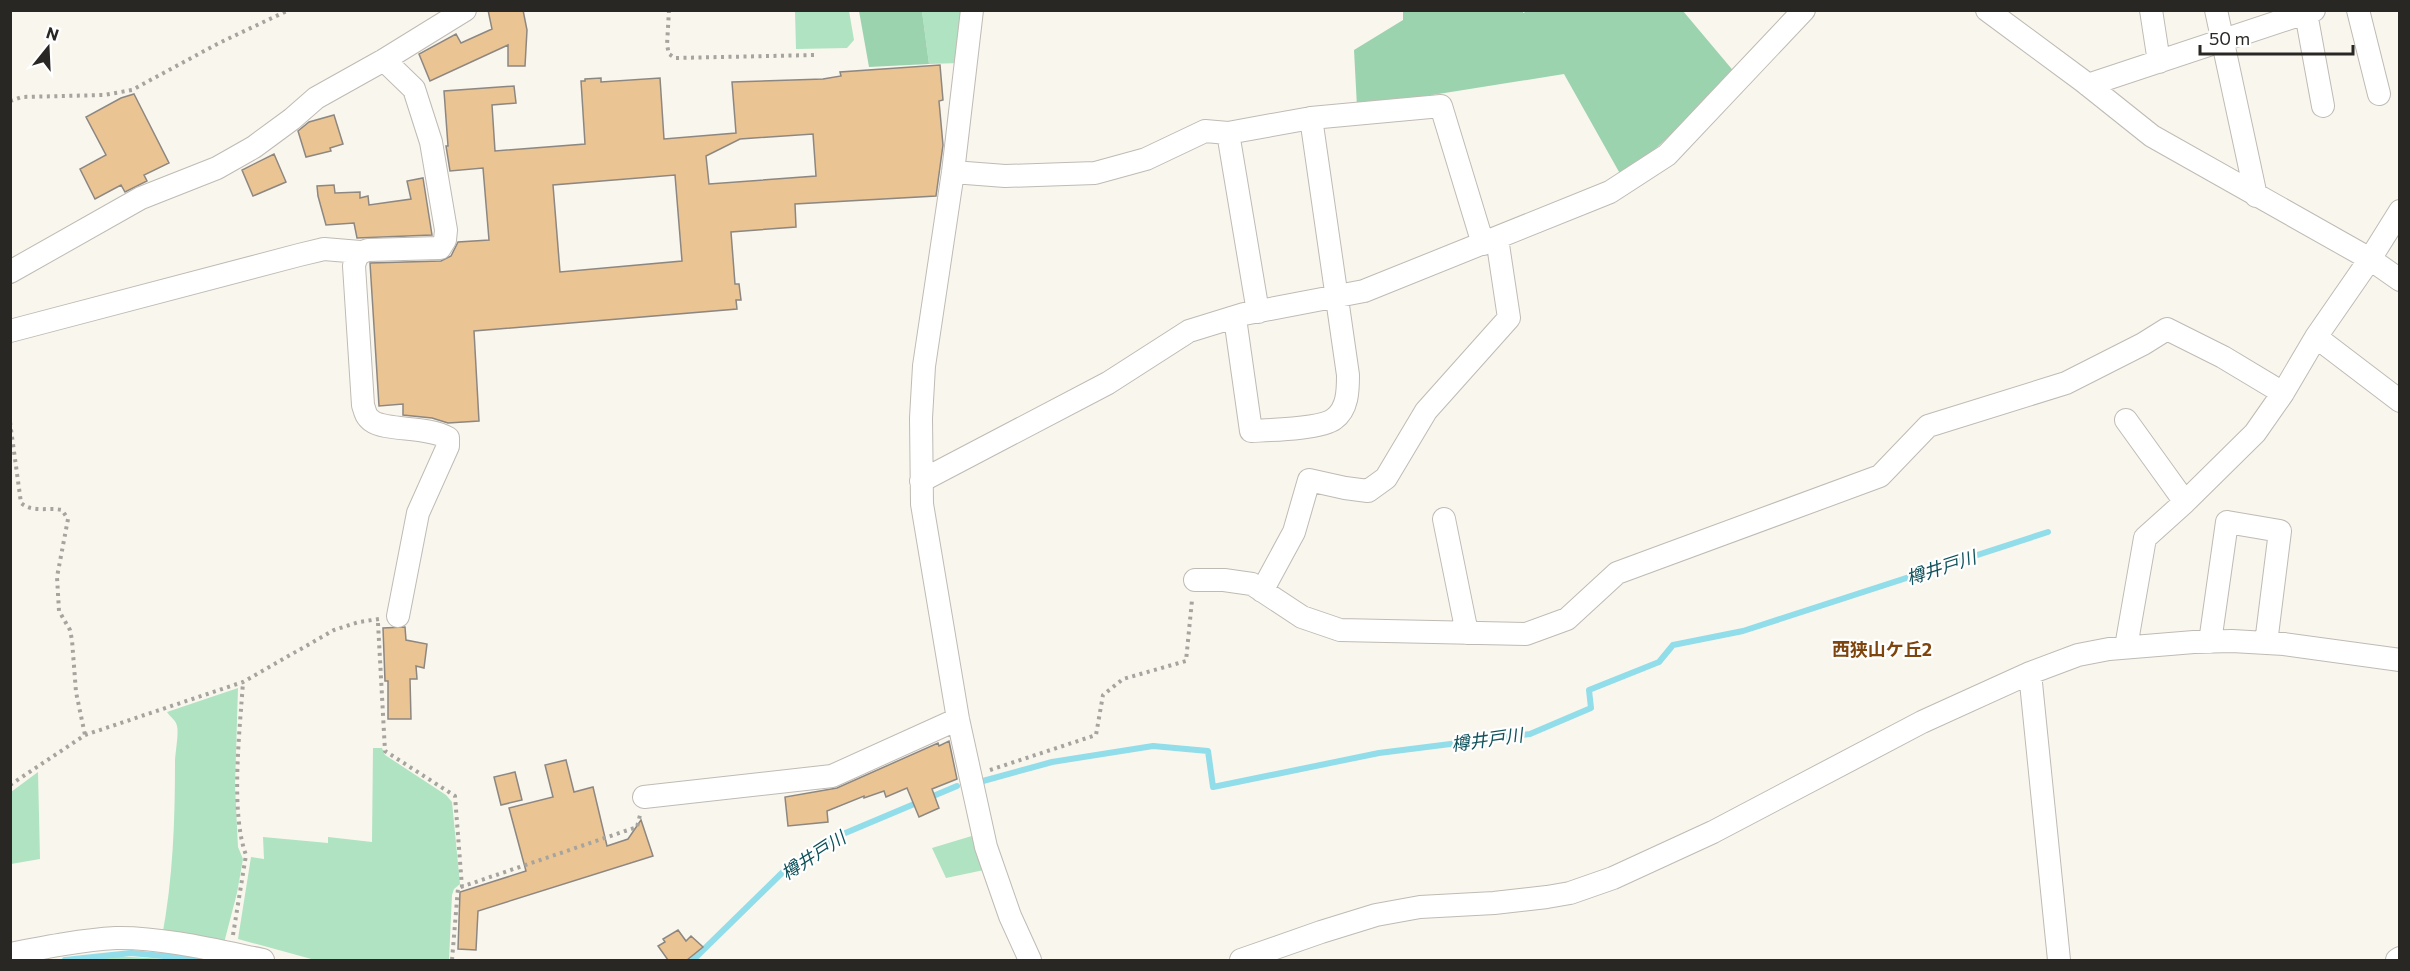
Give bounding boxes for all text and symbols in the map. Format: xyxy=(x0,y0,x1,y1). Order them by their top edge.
north arrow xyxy=(18,18,78,78)
scale bar xyxy=(2200,18,2353,56)
text: N xyxy=(44,22,61,44)
text: 50 m xyxy=(2209,27,2250,49)
water label: 樽井戸川 xyxy=(1903,545,1981,589)
district label: 西狭山ケ丘2 xyxy=(1832,638,1932,660)
water label: 樽井戸川 xyxy=(1450,723,1526,755)
water label: 樽井戸川 xyxy=(777,825,851,884)

